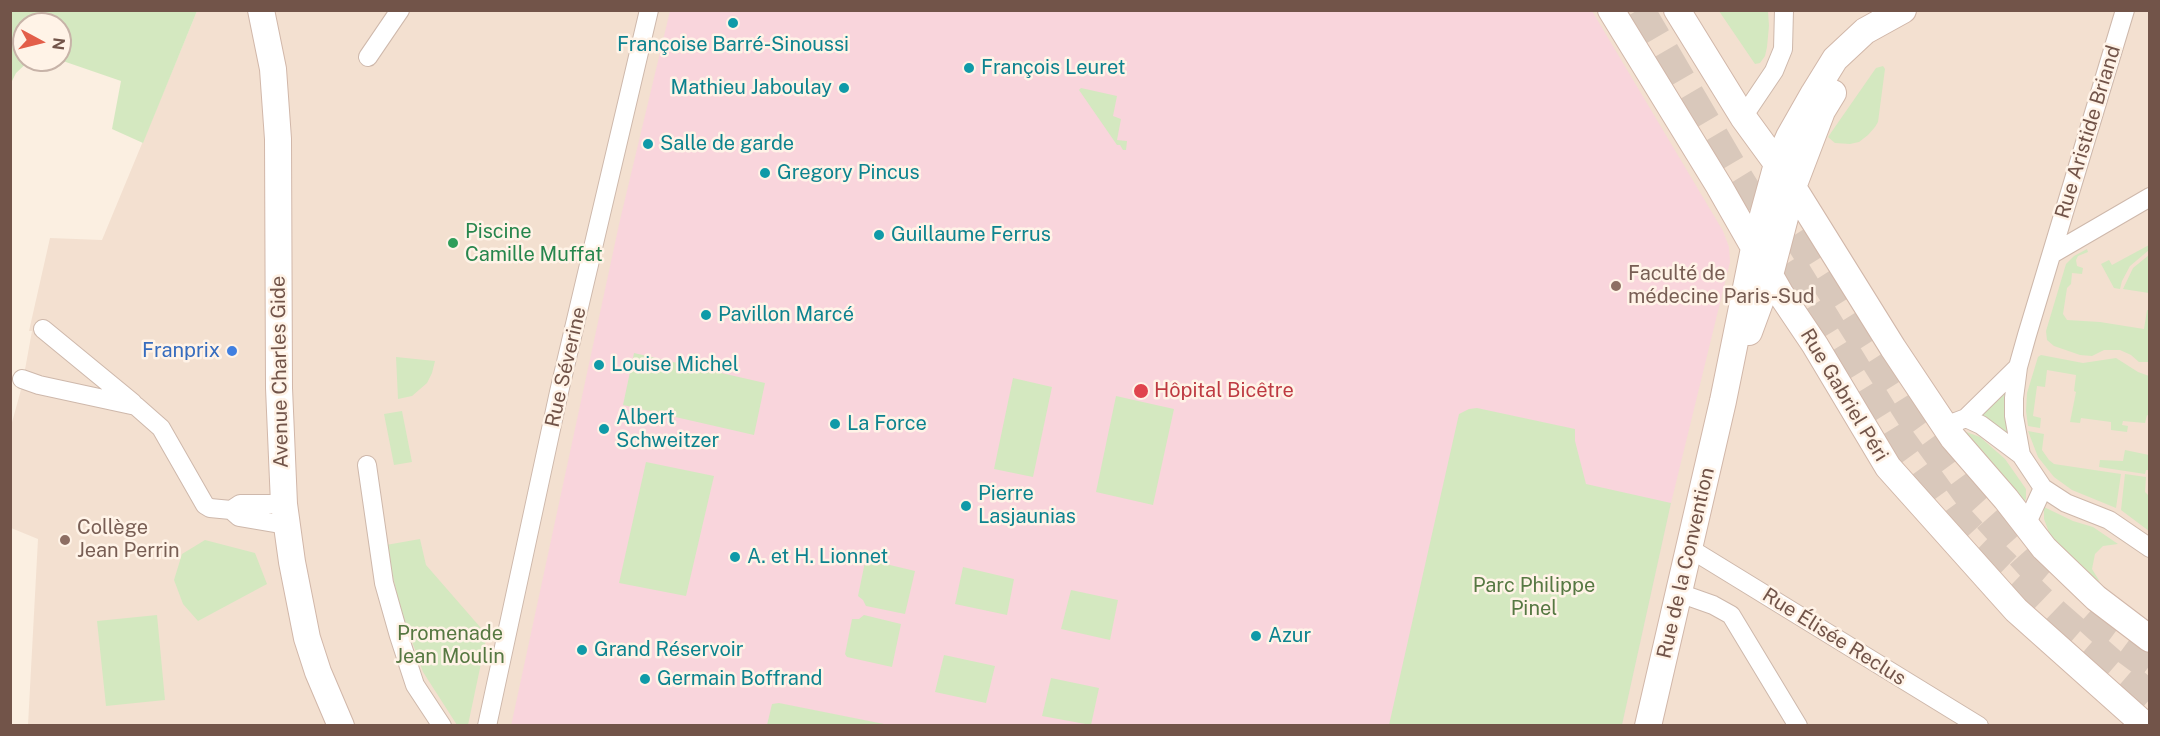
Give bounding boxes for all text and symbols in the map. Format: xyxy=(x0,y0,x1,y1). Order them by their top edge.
north arrow xyxy=(12,12,72,72)
marker: Françoise Barré-Sinoussi xyxy=(726,16,740,30)
place label: Françoise Barré-Sinoussi xyxy=(617,33,849,57)
text: N xyxy=(48,37,69,51)
street label: Rue Aristide Briand xyxy=(2050,43,2126,221)
place label: François Leuret xyxy=(981,56,1126,80)
marker: François Leuret xyxy=(962,61,976,75)
place label: Mathieu Jaboulay xyxy=(671,76,832,100)
marker: Mathieu Jaboulay xyxy=(837,81,851,95)
place label: Salle de garde xyxy=(660,132,794,156)
marker: Salle de garde xyxy=(641,137,655,151)
place label: Gregory Pincus xyxy=(777,161,920,185)
marker: Gregory Pincus xyxy=(758,166,772,180)
place label: Piscine Camille Muffat xyxy=(465,220,603,267)
place label: Guillaume Ferrus xyxy=(891,223,1051,247)
marker: Guillaume Ferrus xyxy=(872,228,886,242)
marker: Piscine Camille Muffat xyxy=(446,236,460,250)
place label: Faculté de médecine Paris-Sud xyxy=(1628,262,1815,309)
street label: Avenue Charles Gide xyxy=(266,276,294,468)
marker: Faculté de médecine Paris-Sud xyxy=(1609,279,1623,293)
place label: Pavillon Marcé xyxy=(718,303,854,327)
street label: Rue Séverine xyxy=(541,305,591,429)
marker: Pavillon Marcé xyxy=(699,308,713,322)
street label: Rue Gabriel Péri xyxy=(1795,324,1893,466)
place label: Franprix xyxy=(142,339,220,363)
marker: Franprix xyxy=(225,344,239,358)
place label: Louise Michel xyxy=(611,353,739,377)
marker: Louise Michel xyxy=(592,358,606,372)
place label: Hôpital Bicêtre xyxy=(1154,379,1294,403)
marker: Hôpital Bicêtre xyxy=(1132,382,1150,400)
place label: Albert Schweitzer xyxy=(616,406,719,453)
place label: La Force xyxy=(847,412,927,436)
marker: La Force xyxy=(828,417,842,431)
marker: Albert Schweitzer xyxy=(597,422,611,436)
street label: Rue de la Convention xyxy=(1652,465,1720,661)
place label: Pierre Lasjaunias xyxy=(978,482,1076,529)
marker: Pierre Lasjaunias xyxy=(959,499,973,513)
place label: Collège Jean Perrin xyxy=(77,516,180,563)
marker: Collège Jean Perrin xyxy=(58,533,72,547)
place label: A. et H. Lionnet xyxy=(747,545,888,569)
marker: A. et H. Lionnet xyxy=(728,550,742,564)
park label: Parc Philippe Pinel xyxy=(1473,574,1595,621)
street label: Rue Élisée Reclus xyxy=(1758,583,1910,691)
park label: Promenade Jean Moulin xyxy=(395,622,505,669)
place label: Azur xyxy=(1268,624,1311,648)
marker: Azur xyxy=(1249,629,1263,643)
place label: Grand Réservoir xyxy=(594,638,744,662)
marker: Grand Réservoir xyxy=(575,643,589,657)
place label: Germain Boffrand xyxy=(657,667,822,691)
marker: Germain Boffrand xyxy=(638,672,652,686)

